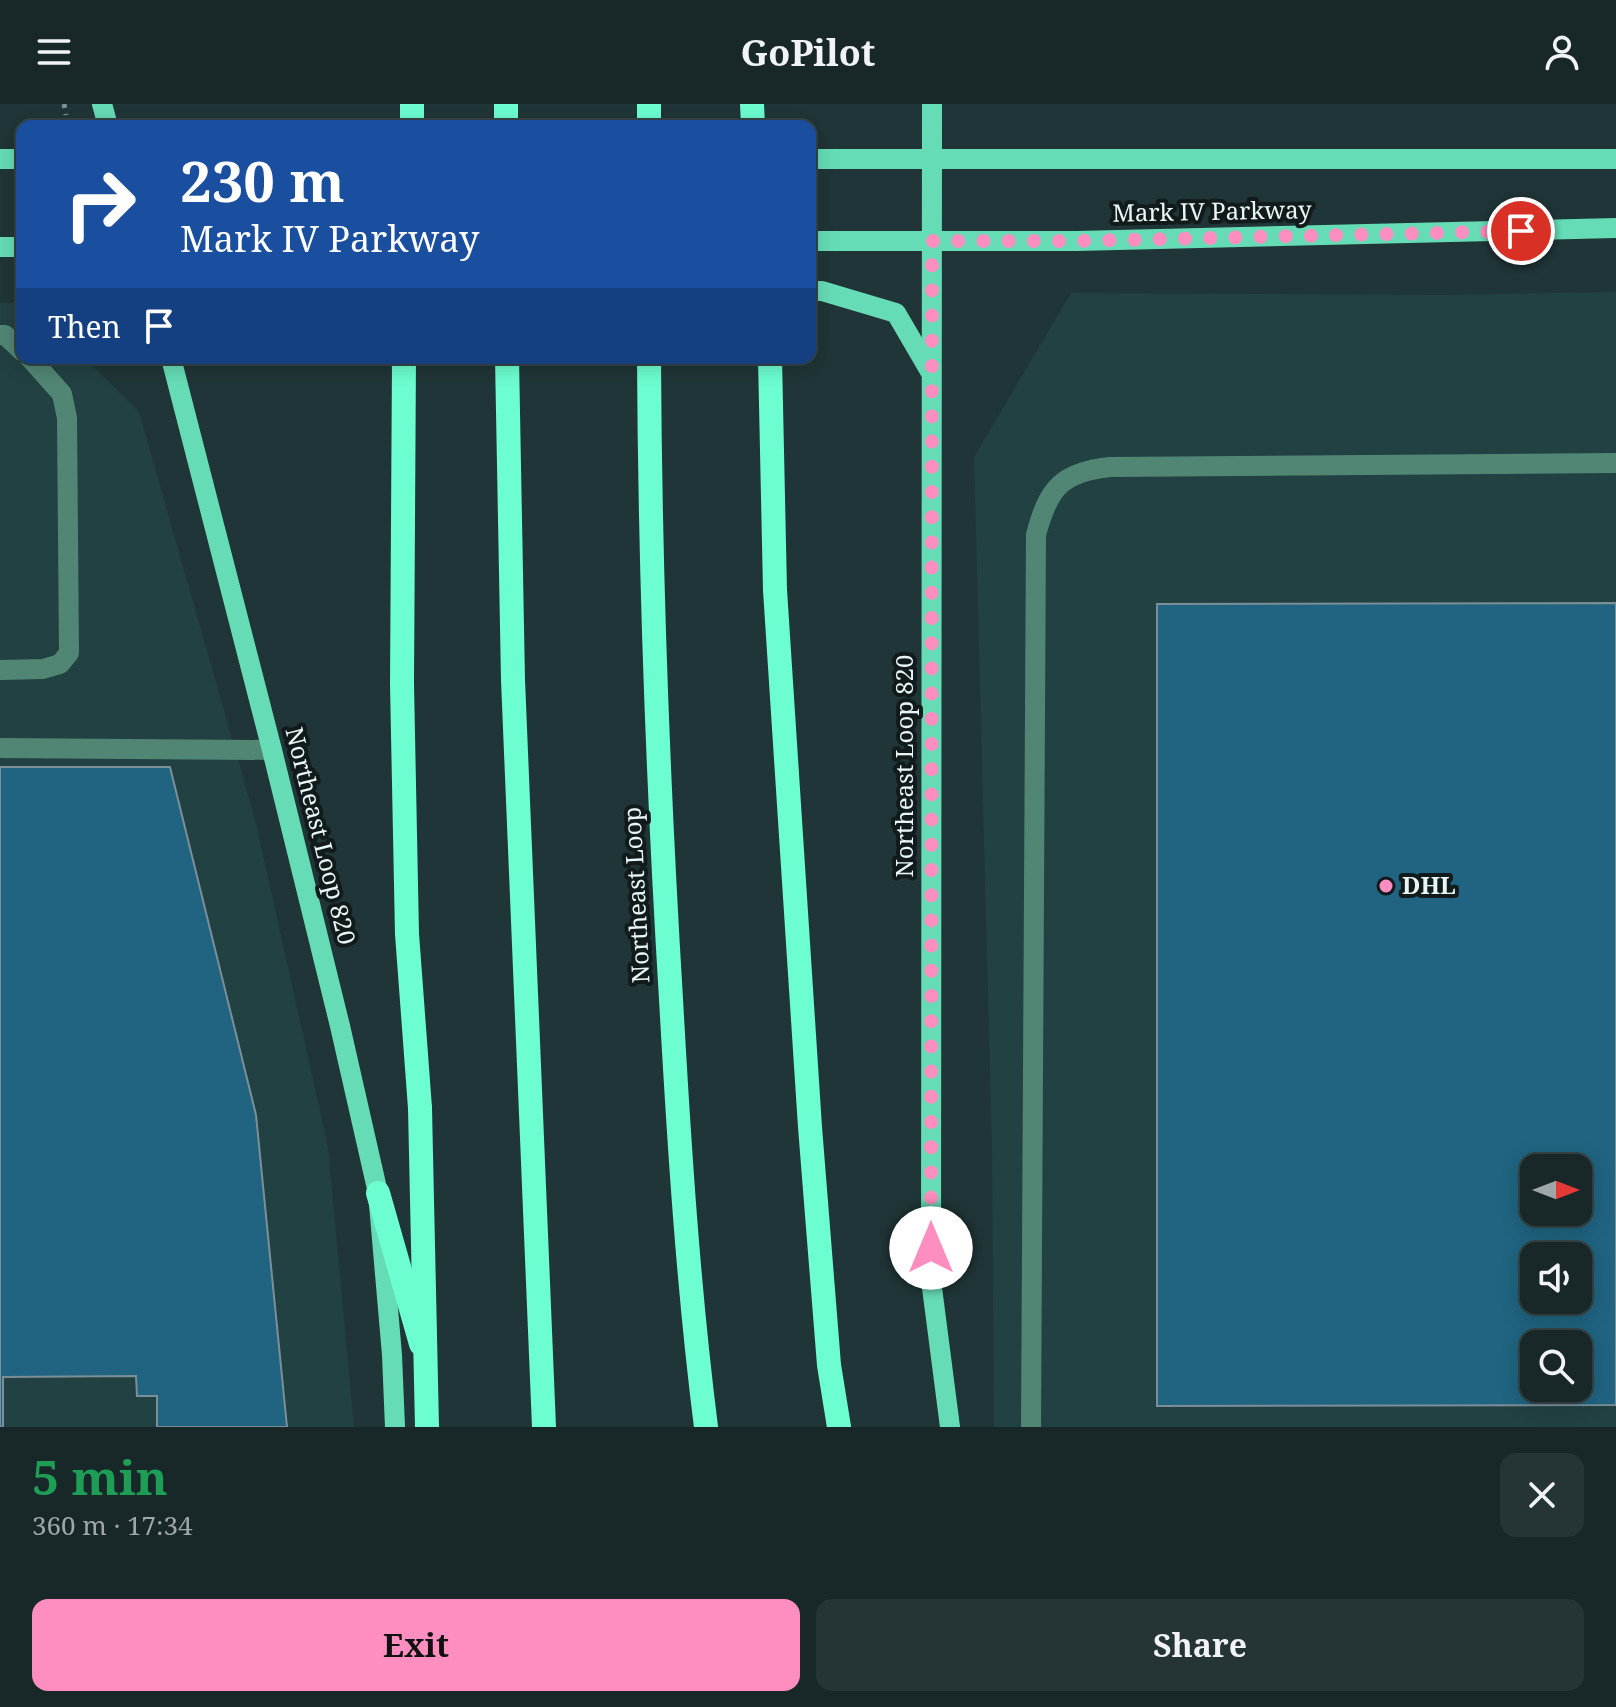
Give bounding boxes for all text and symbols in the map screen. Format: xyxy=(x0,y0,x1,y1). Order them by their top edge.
text: GoPilot xyxy=(741,28,875,77)
icon: menu xyxy=(32,30,76,74)
icon: person xyxy=(1540,30,1584,74)
text: 230 m xyxy=(180,142,345,218)
icon: right xyxy=(48,152,152,256)
street label: Mark IV Parkway xyxy=(1112,192,1312,229)
pin xyxy=(1487,197,1555,265)
icon: arrive xyxy=(1499,209,1543,253)
text: Mark IV Parkway xyxy=(180,214,479,263)
icon: arrive xyxy=(137,304,181,348)
text: Then xyxy=(48,306,121,347)
street label: Northeast Loop 820 xyxy=(887,655,920,877)
street label: Northeast Loop 820 xyxy=(278,724,364,948)
street label: Northeast Loop xyxy=(614,806,657,984)
place label: DHL xyxy=(1402,868,1456,901)
marker: DHL xyxy=(1377,877,1395,895)
north arrow xyxy=(1520,1154,1592,1226)
map controls xyxy=(1520,1154,1592,1402)
position arrow xyxy=(889,1206,973,1290)
button: sound xyxy=(1520,1242,1592,1314)
button: search xyxy=(1520,1330,1592,1402)
text: 5 min xyxy=(32,1444,168,1509)
button: close xyxy=(1500,1453,1584,1537)
text: 360 m · 17:34 xyxy=(32,1507,193,1543)
button: Exit xyxy=(32,1599,800,1691)
button: Share xyxy=(816,1599,1584,1691)

